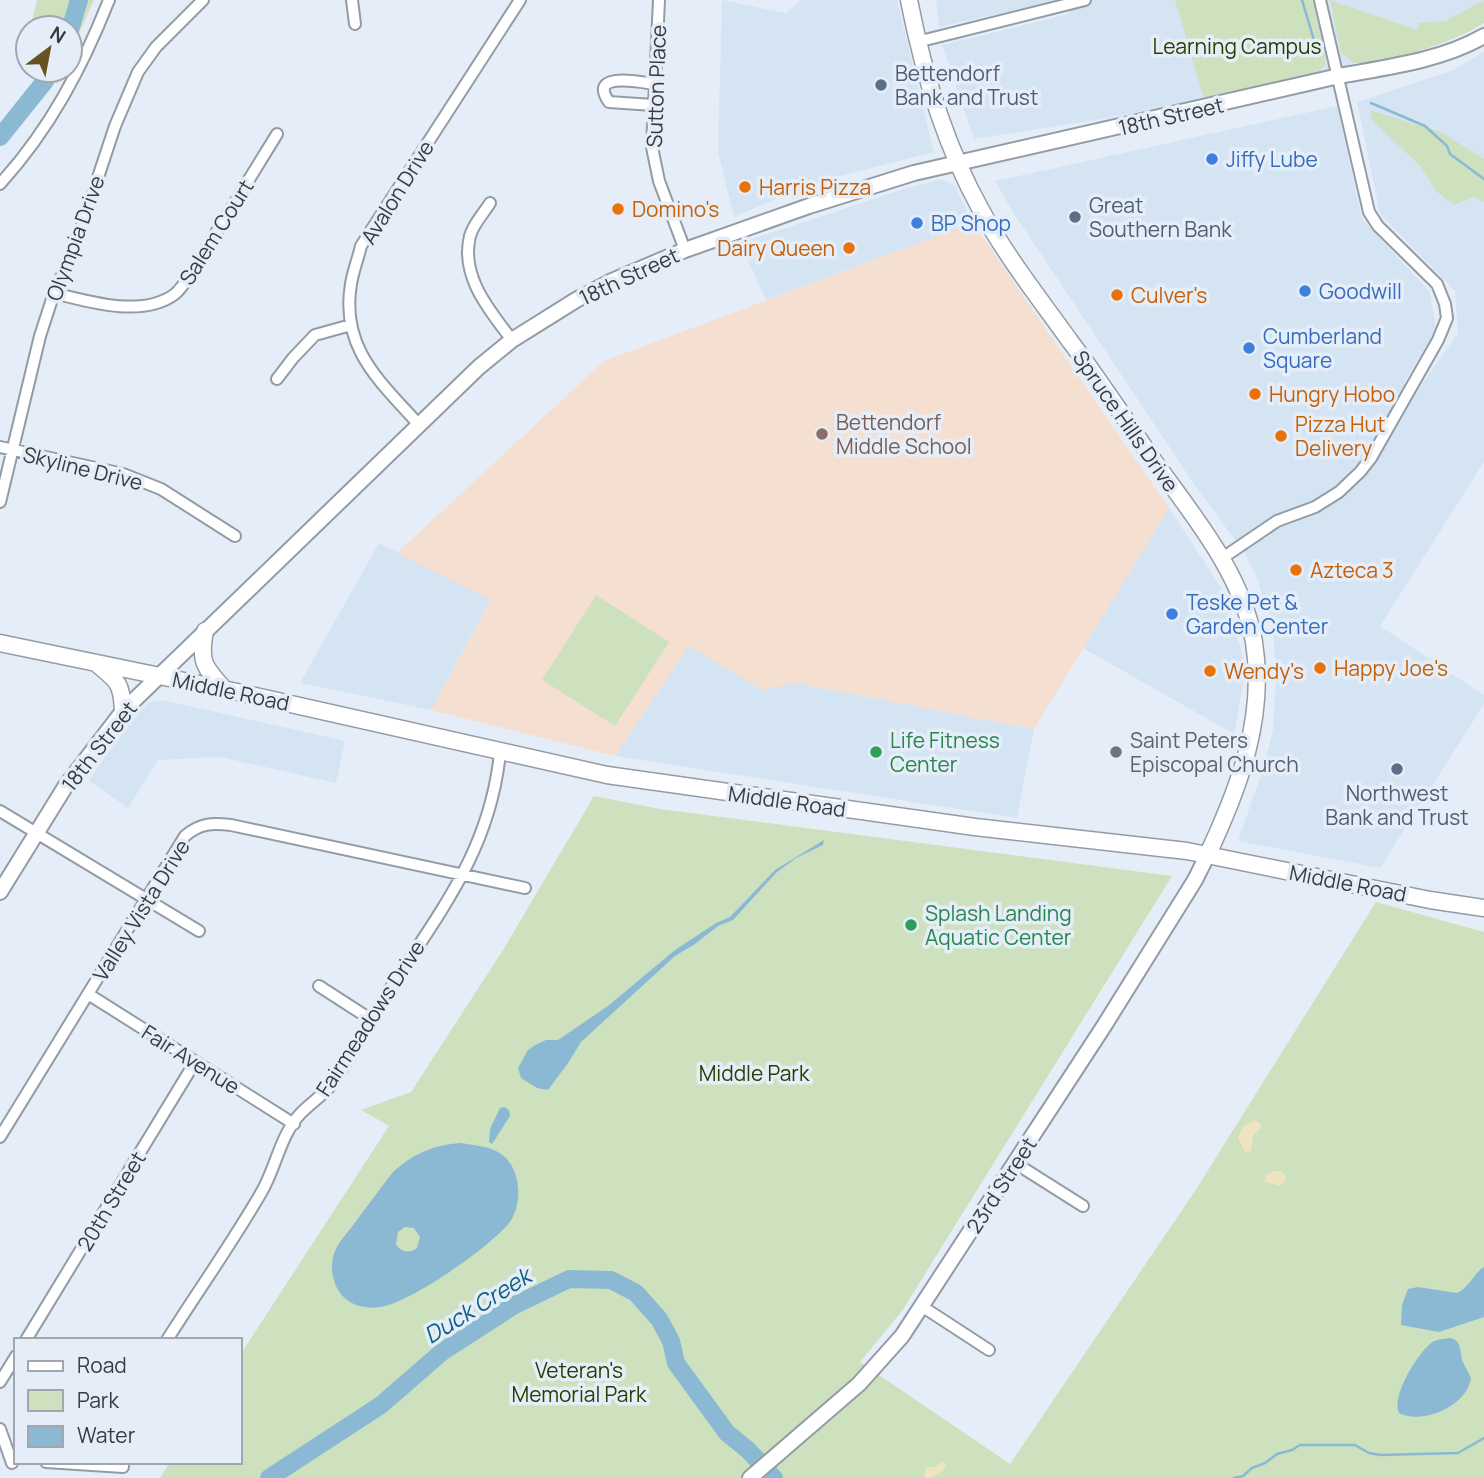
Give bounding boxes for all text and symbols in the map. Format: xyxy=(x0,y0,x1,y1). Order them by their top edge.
north arrow xyxy=(14,14,84,84)
text: N xyxy=(45,20,71,49)
street label: Sutton Place xyxy=(640,24,672,148)
park label: Learning Campus xyxy=(1153,32,1321,60)
place label: Bettendorf Bank and Trust xyxy=(895,59,1038,111)
marker: Bettendorf Bank and Trust xyxy=(873,77,889,93)
street label: 18th Street xyxy=(1116,90,1226,142)
street label: Avalon Drive xyxy=(354,135,440,249)
place label: Jiffy Lube xyxy=(1226,145,1318,173)
marker: Jiffy Lube xyxy=(1204,151,1220,167)
street label: Olympia Drive xyxy=(39,172,111,304)
place label: Harris Pizza xyxy=(759,173,871,201)
street label: Salem Court xyxy=(172,174,260,290)
marker: Harris Pizza xyxy=(737,179,753,195)
place label: Great Southern Bank xyxy=(1089,191,1232,243)
place label: Domino's xyxy=(632,195,719,223)
marker: Domino's xyxy=(610,201,626,217)
place label: BP Shop xyxy=(931,209,1011,237)
marker: Great Southern Bank xyxy=(1067,209,1083,225)
marker: BP Shop xyxy=(909,215,925,231)
place label: Dairy Queen xyxy=(717,234,835,262)
marker: Dairy Queen xyxy=(841,240,857,256)
street label: 18th Street xyxy=(575,241,683,311)
place label: Goodwill xyxy=(1319,277,1402,305)
place label: Culver's xyxy=(1131,281,1207,309)
marker: Goodwill xyxy=(1297,283,1313,299)
marker: Culver's xyxy=(1109,287,1125,303)
place label: Cumberland Square xyxy=(1263,322,1382,374)
marker: Cumberland Square xyxy=(1241,340,1257,356)
street label: Spruce Hills Drive xyxy=(1067,345,1185,497)
place label: Hungry Hobo xyxy=(1269,380,1395,408)
marker: Hungry Hobo xyxy=(1247,386,1263,402)
place label: Bettendorf Middle School xyxy=(836,408,972,460)
place label: Pizza Hut Delivery xyxy=(1295,410,1385,462)
marker: Bettendorf Middle School xyxy=(814,426,830,442)
marker: Pizza Hut Delivery xyxy=(1273,428,1289,444)
street label: Skyline Drive xyxy=(20,440,146,496)
place label: Azteca 3 xyxy=(1310,556,1394,584)
marker: Azteca 3 xyxy=(1288,562,1304,578)
place label: Teske Pet & Garden Center xyxy=(1186,588,1329,640)
marker: Teske Pet & Garden Center xyxy=(1164,606,1180,622)
place label: Happy Joe's xyxy=(1334,654,1448,682)
place label: Wendy's xyxy=(1224,657,1304,685)
marker: Happy Joe's xyxy=(1312,660,1328,676)
marker: Wendy's xyxy=(1202,663,1218,679)
street label: Middle Road xyxy=(170,665,292,717)
street label: 18th Street xyxy=(55,695,143,797)
place label: Life Fitness Center xyxy=(890,726,1000,778)
place label: Saint Peters Episcopal Church xyxy=(1130,726,1299,778)
marker: Life Fitness Center xyxy=(868,744,884,760)
marker: Saint Peters Episcopal Church xyxy=(1108,744,1124,760)
marker: Northwest Bank and Trust xyxy=(1389,761,1405,777)
street label: Middle Road xyxy=(726,779,848,823)
place label: Northwest Bank and Trust xyxy=(1325,779,1469,831)
street label: Valley Vista Drive xyxy=(86,834,196,986)
street label: Middle Road xyxy=(1287,858,1409,908)
place label: Splash Landing Aquatic Center xyxy=(925,899,1072,951)
marker: Splash Landing Aquatic Center xyxy=(903,917,919,933)
street label: Fairmeadows Drive xyxy=(309,935,431,1101)
street label: Fair Avenue xyxy=(137,1018,245,1100)
park label: Middle Park xyxy=(699,1059,810,1087)
street label: 23rd Street xyxy=(960,1132,1042,1238)
street label: 20th Street xyxy=(70,1146,152,1256)
water label: Duck Creek xyxy=(417,1258,540,1351)
legend xyxy=(14,1338,242,1464)
text: Road xyxy=(77,1351,127,1379)
park label: Veteran's Memorial Park xyxy=(512,1356,647,1408)
text: Park xyxy=(77,1386,119,1414)
text: Water xyxy=(77,1421,136,1449)

